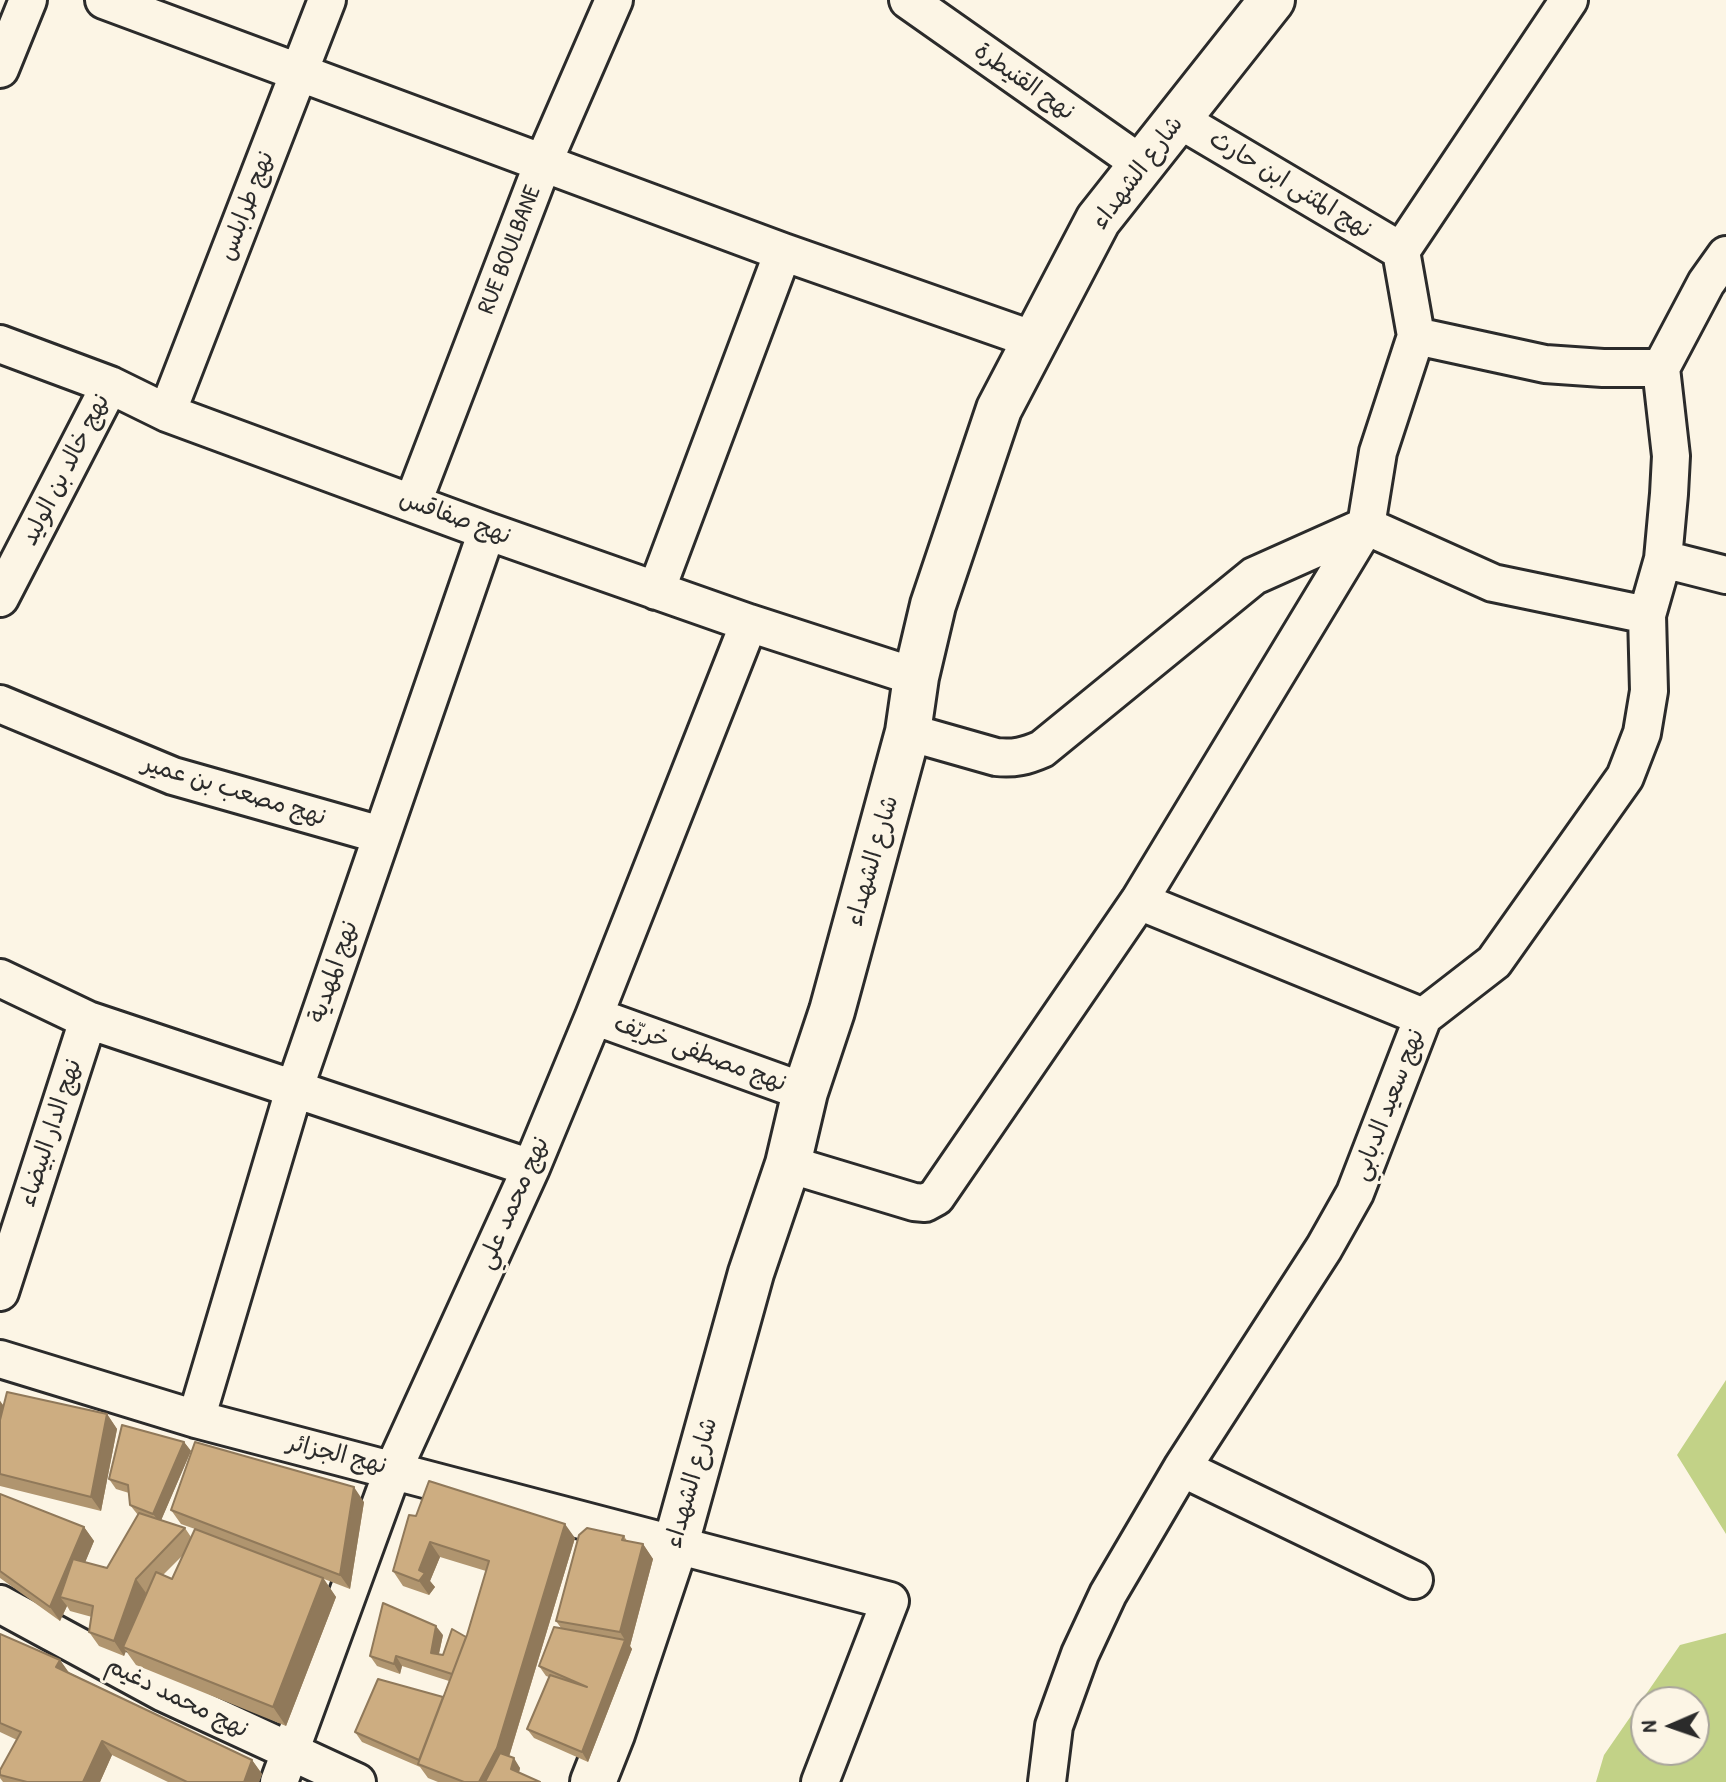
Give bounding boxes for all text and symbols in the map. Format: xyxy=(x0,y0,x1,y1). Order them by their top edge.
street label: نهح القنيطرة xyxy=(968,37,1080,127)
street label: شارع الشهداء xyxy=(1086,111,1190,235)
street label: نهج المثنى ابن حارث xyxy=(1204,125,1376,245)
street label: نهج طرابلس xyxy=(213,147,281,265)
street label: RUE BOULBANE xyxy=(472,182,548,318)
street label: نهج خالد بن الوليد xyxy=(15,389,117,551)
street label: نهج صفاقس xyxy=(395,485,515,551)
street label: نهج مصعب بن عمير xyxy=(139,749,329,833)
street label: شارع الشهداء xyxy=(841,792,905,930)
street label: نهج المهدية xyxy=(303,917,365,1027)
street label: نهج مصطفى خريّف xyxy=(610,1009,790,1099)
street label: نهج سعيد الدبابي xyxy=(1347,1025,1431,1185)
street label: نهج الدار البيضاء xyxy=(14,1055,88,1211)
street label: نهج محمد علي xyxy=(472,1132,556,1274)
street label: شارع الشهداء xyxy=(660,1414,724,1552)
street label: نهج الجزائر xyxy=(284,1429,390,1481)
street label: نهج محمد دغيم xyxy=(101,1651,253,1745)
north arrow xyxy=(1630,1686,1710,1766)
text: N xyxy=(1633,1720,1663,1733)

